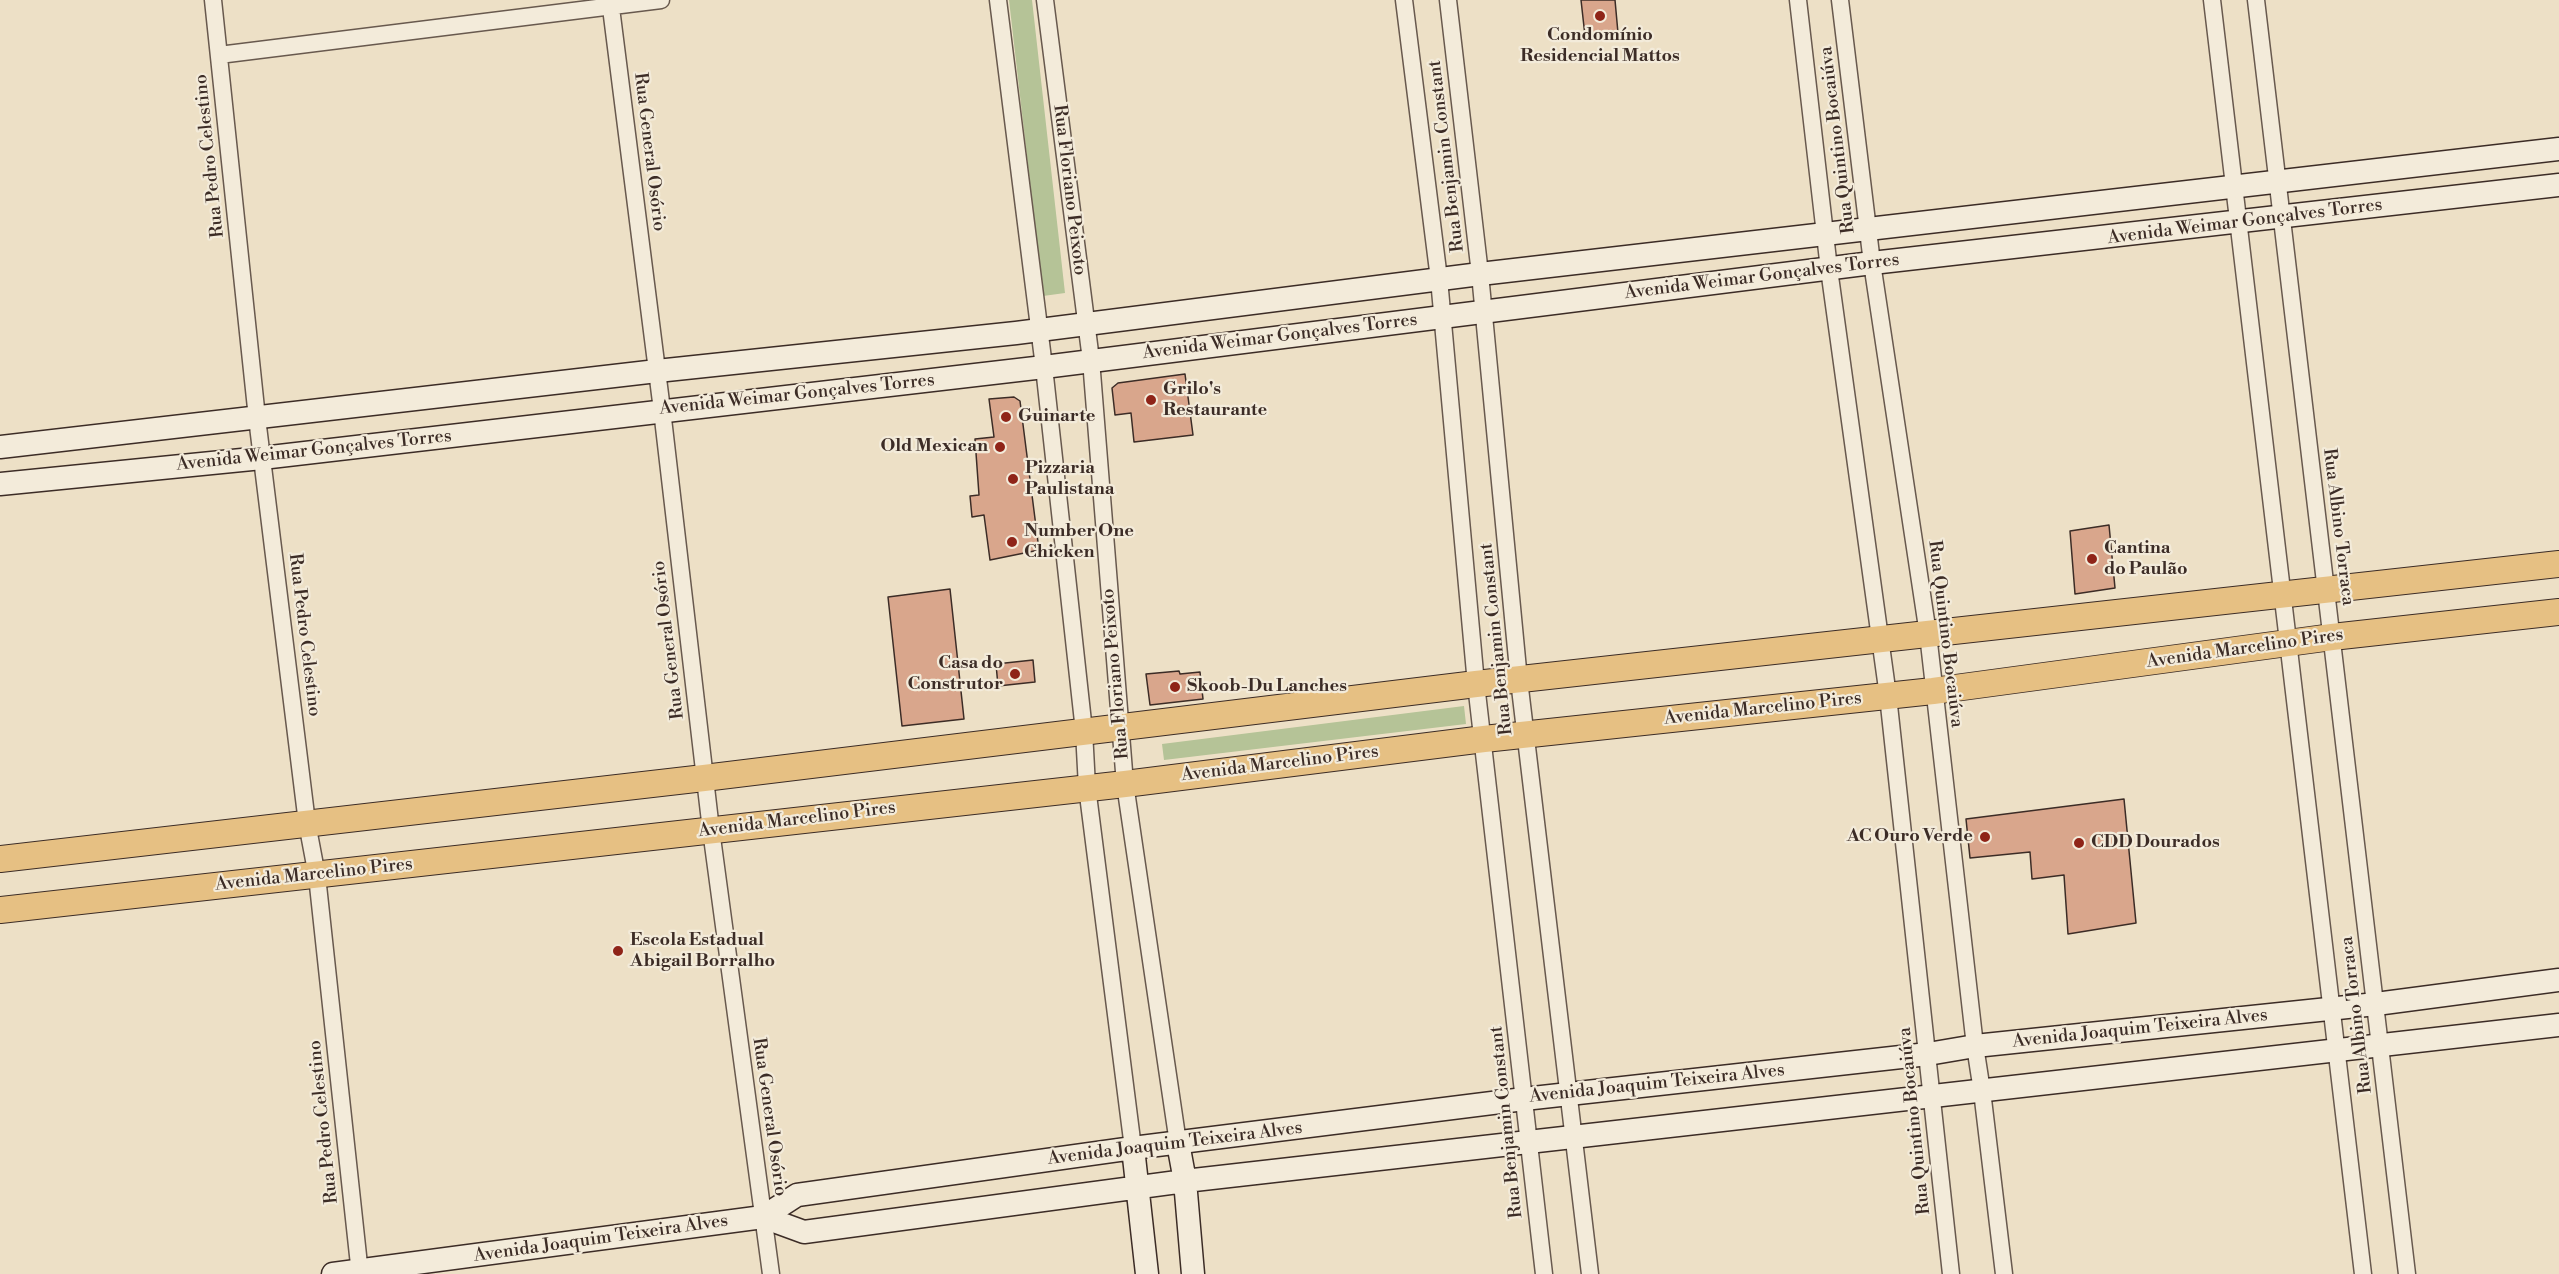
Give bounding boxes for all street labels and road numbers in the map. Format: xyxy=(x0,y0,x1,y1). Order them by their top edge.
street label: Rua Quintino Bocaiúva xyxy=(1816,45,1860,235)
street label: Rua Benjamin Constant xyxy=(1425,59,1469,253)
street label: Rua General Osório xyxy=(629,71,669,233)
street label: Rua Pedro Celestino xyxy=(191,73,229,239)
street label: Rua Floriano Peixoto xyxy=(1048,103,1090,277)
street label: Avenida Weimar Gonçalves Torres xyxy=(2106,194,2384,250)
street label: Avenida Weimar Gonçalves Torres xyxy=(1623,249,1901,305)
street label: Avenida Weimar Gonçalves Torres xyxy=(1141,309,1419,365)
street label: Avenida Weimar Gonçalves Torres xyxy=(658,370,936,420)
street label: Avenida Weimar Gonçalves Torres xyxy=(175,426,453,476)
street label: Rua Albino Torraca xyxy=(2318,447,2358,607)
street label: Rua Quintino Bocaiúva xyxy=(1923,539,1967,729)
street label: Rua Benjamin Constant xyxy=(1476,542,1518,736)
street label: Rua Pedro Celestino xyxy=(283,552,325,718)
street label: Rua General Osório xyxy=(649,559,689,721)
street label: Rua Floriano Peixoto xyxy=(1098,588,1134,760)
street label: Avenida Marcelino Pires xyxy=(2145,624,2345,674)
street label: Avenida Marcelino Pires xyxy=(1663,688,1863,730)
street label: Avenida Marcelino Pires xyxy=(1180,741,1380,787)
street label: Avenida Marcelino Pires xyxy=(697,797,897,843)
street label: Avenida Marcelino Pires xyxy=(214,854,414,896)
street label: Rua Albino Torraca xyxy=(2337,935,2377,1095)
street label: Avenida Joaquim Teixeira Alves xyxy=(2011,1005,2269,1053)
street label: Rua Benjamin Constant xyxy=(1486,1025,1528,1219)
street label: Rua Quintino Bocaiúva xyxy=(1894,1026,1936,1216)
street label: Rua General Osório xyxy=(747,1036,791,1198)
street label: Rua Pedro Celestino xyxy=(305,1039,343,1205)
street label: Avenida Joaquim Teixeira Alves xyxy=(1528,1060,1786,1108)
street label: Avenida Joaquim Teixeira Alves xyxy=(1046,1118,1304,1170)
street label: Avenida Joaquim Teixeira Alves xyxy=(472,1210,730,1268)

